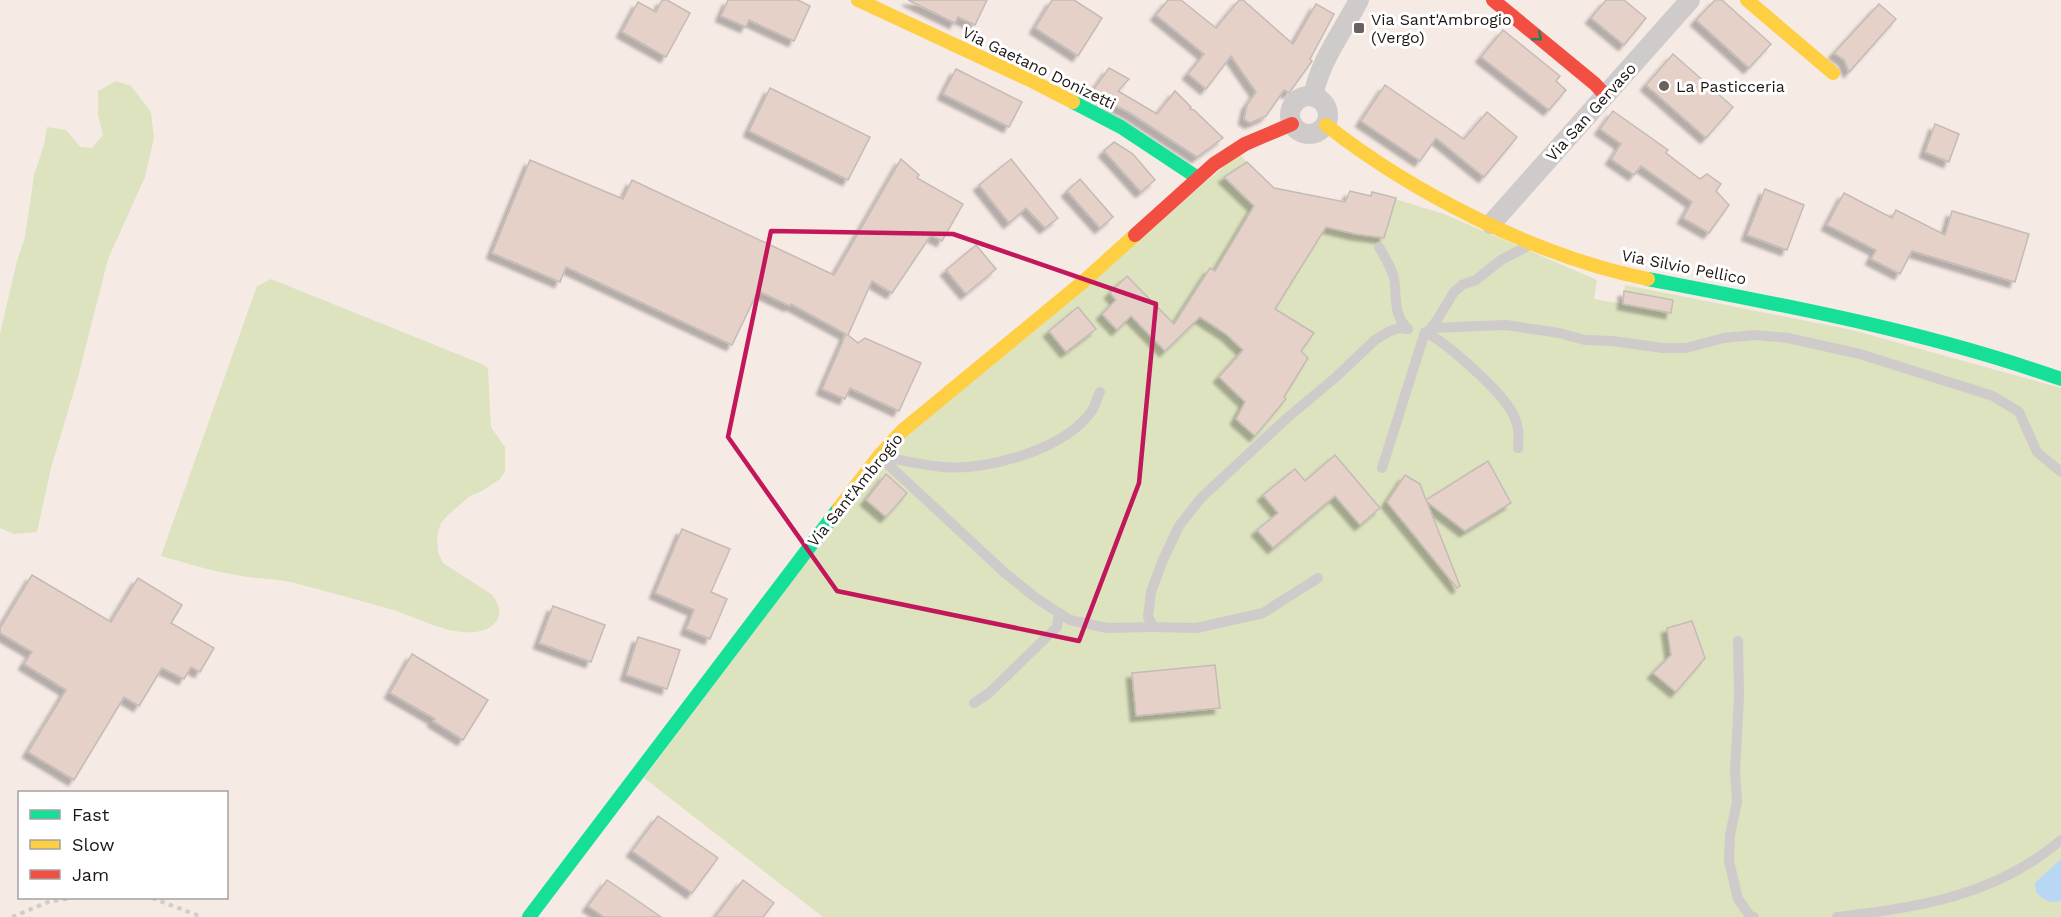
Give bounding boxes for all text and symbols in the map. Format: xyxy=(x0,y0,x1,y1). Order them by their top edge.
place label: Via Sant'Ambrogio (Vergo) xyxy=(1371,10,1512,47)
marker: Via Sant'Ambrogio (Vergo) xyxy=(1352,21,1366,35)
street label: Via Gaetano Donizetti xyxy=(959,23,1119,113)
one-way arrow xyxy=(1531,30,1542,41)
street label: Via San Gervaso xyxy=(1542,59,1640,165)
place label: La Pasticceria xyxy=(1676,77,1785,96)
marker: La Pasticceria xyxy=(1657,79,1671,93)
street label: Via Silvio Pellico xyxy=(1620,246,1748,288)
street label: Via Sant'Ambrogio xyxy=(803,429,907,551)
legend xyxy=(18,791,228,899)
text: Fast xyxy=(72,804,110,825)
text: Slow xyxy=(72,834,115,855)
text: Jam xyxy=(72,864,109,885)

